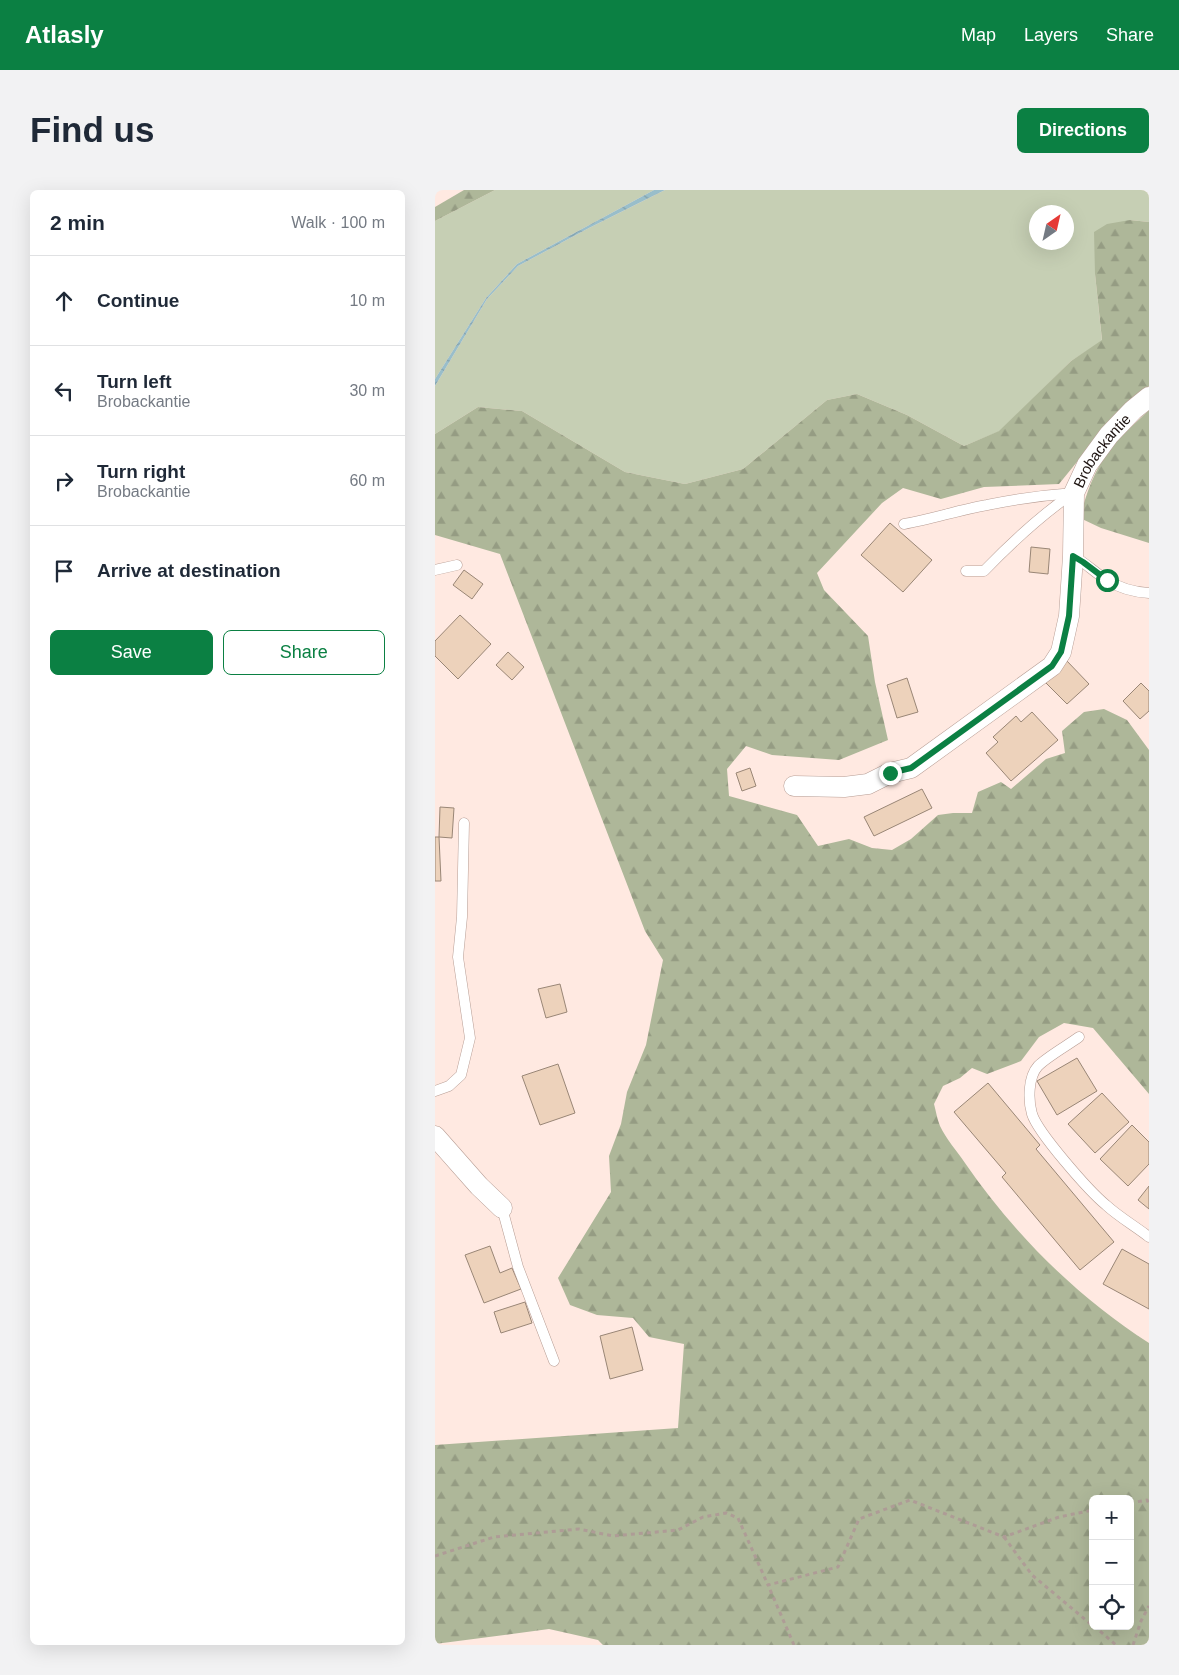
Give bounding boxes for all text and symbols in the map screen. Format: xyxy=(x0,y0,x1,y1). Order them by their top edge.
text: Atlasly xyxy=(25,21,104,48)
text: Map xyxy=(961,25,996,45)
text: Layers xyxy=(1024,25,1078,45)
text: Share xyxy=(1106,25,1154,45)
button: Directions xyxy=(1017,108,1149,153)
text: Find us xyxy=(30,110,154,149)
north arrow xyxy=(1029,205,1074,250)
text: 2 min xyxy=(50,211,105,234)
text: Walk · 100 m xyxy=(291,214,385,231)
icon: ahead xyxy=(50,287,78,315)
text: Continue xyxy=(97,290,179,311)
text: 10 m xyxy=(349,292,385,309)
text: Turn left xyxy=(97,371,172,392)
icon: left xyxy=(50,377,78,405)
text: 30 m xyxy=(349,382,385,399)
text: Brobackantie xyxy=(97,393,190,410)
street label: Brobackantie xyxy=(1069,410,1134,490)
text: Turn right xyxy=(97,461,185,482)
icon: right xyxy=(50,467,78,495)
text: 60 m xyxy=(349,472,385,489)
text: Brobackantie xyxy=(97,483,190,500)
icon: arrive xyxy=(50,557,78,585)
text: Arrive at destination xyxy=(97,560,281,581)
route start xyxy=(1096,569,1119,592)
button: Save xyxy=(50,630,213,675)
button: Share xyxy=(223,630,385,675)
route end xyxy=(879,762,902,785)
map controls xyxy=(1089,1495,1134,1630)
button: + xyxy=(1089,1495,1134,1540)
button: − xyxy=(1089,1540,1134,1585)
button: locate xyxy=(1089,1585,1134,1630)

